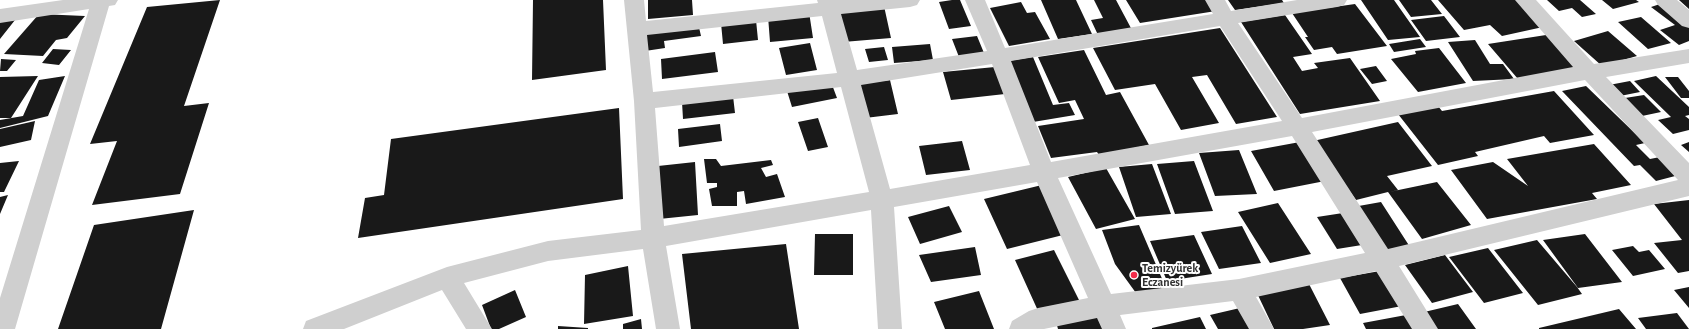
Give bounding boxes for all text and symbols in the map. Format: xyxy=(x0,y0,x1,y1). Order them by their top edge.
place label: Temizyürek Eczanesi xyxy=(1142,261,1198,289)
marker: Temizyürek Eczanesi xyxy=(1129,270,1139,280)

